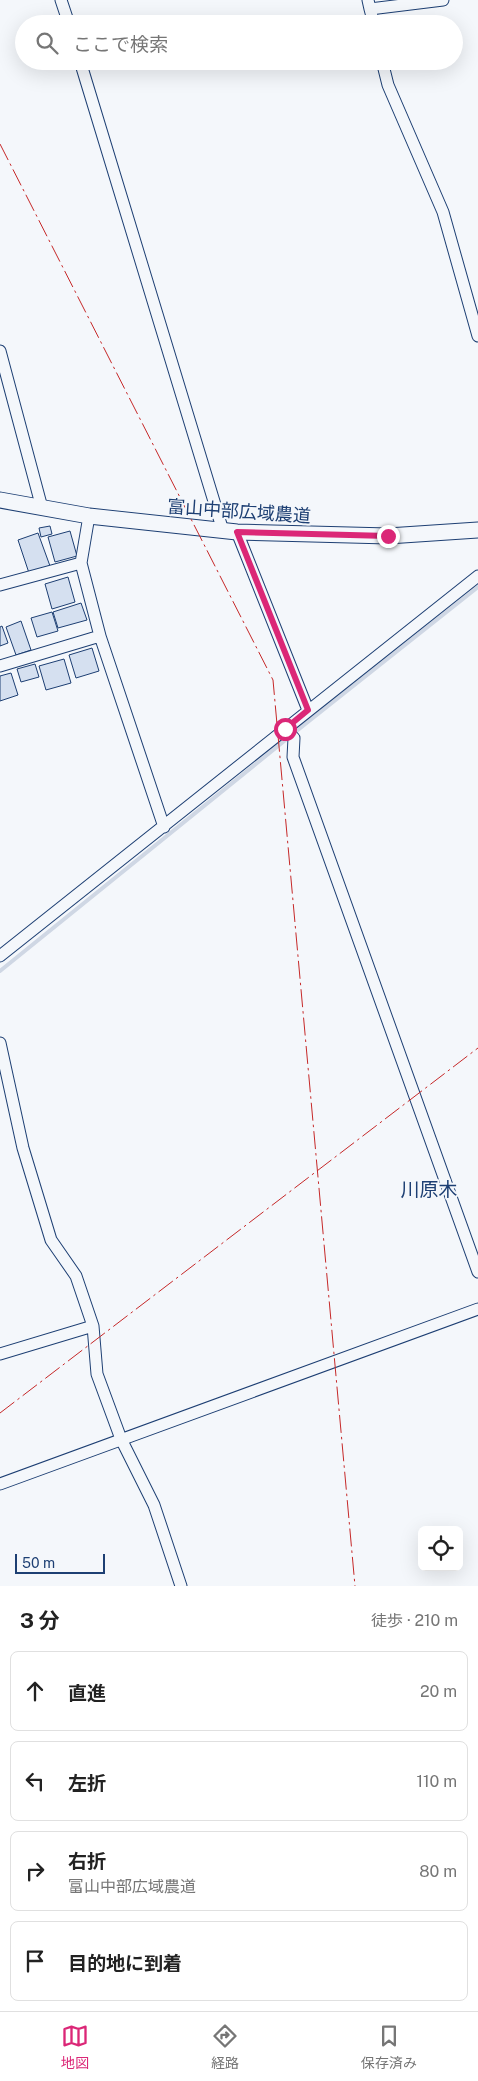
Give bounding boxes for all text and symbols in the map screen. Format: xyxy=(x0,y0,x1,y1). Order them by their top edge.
search box xyxy=(15,15,463,70)
icon: search xyxy=(33,29,61,57)
text: ここで検索 xyxy=(73,33,168,55)
street label: 富山中部広域農道 xyxy=(166,496,312,526)
route end xyxy=(377,525,400,548)
route start xyxy=(274,718,297,741)
district label: 川原木 xyxy=(400,1178,458,1200)
map controls xyxy=(418,1526,463,1571)
button: locate xyxy=(418,1526,463,1571)
scale bar xyxy=(15,1551,105,1574)
text: 50 m xyxy=(22,1555,55,1571)
text: 3 分 xyxy=(20,1608,60,1633)
text: 徒歩 · 210 m xyxy=(371,1611,458,1630)
icon: ahead xyxy=(21,1677,49,1705)
text: 直進 xyxy=(68,1682,106,1704)
text: 20 m xyxy=(420,1682,457,1701)
icon: left xyxy=(21,1767,49,1795)
text: 左折 xyxy=(68,1772,106,1794)
text: 110 m xyxy=(416,1772,457,1791)
text: 右折 xyxy=(68,1850,106,1872)
icon: right xyxy=(21,1857,49,1885)
text: 80 m xyxy=(419,1862,457,1881)
text: 富山中部広域農道 xyxy=(68,1877,196,1896)
icon: arrive xyxy=(21,1947,49,1975)
text: 目的地に到着 xyxy=(68,1952,182,1974)
tab: 地図 xyxy=(61,2022,89,2072)
tab: 経路 xyxy=(211,2022,239,2072)
tab: 保存済み xyxy=(361,2022,417,2072)

